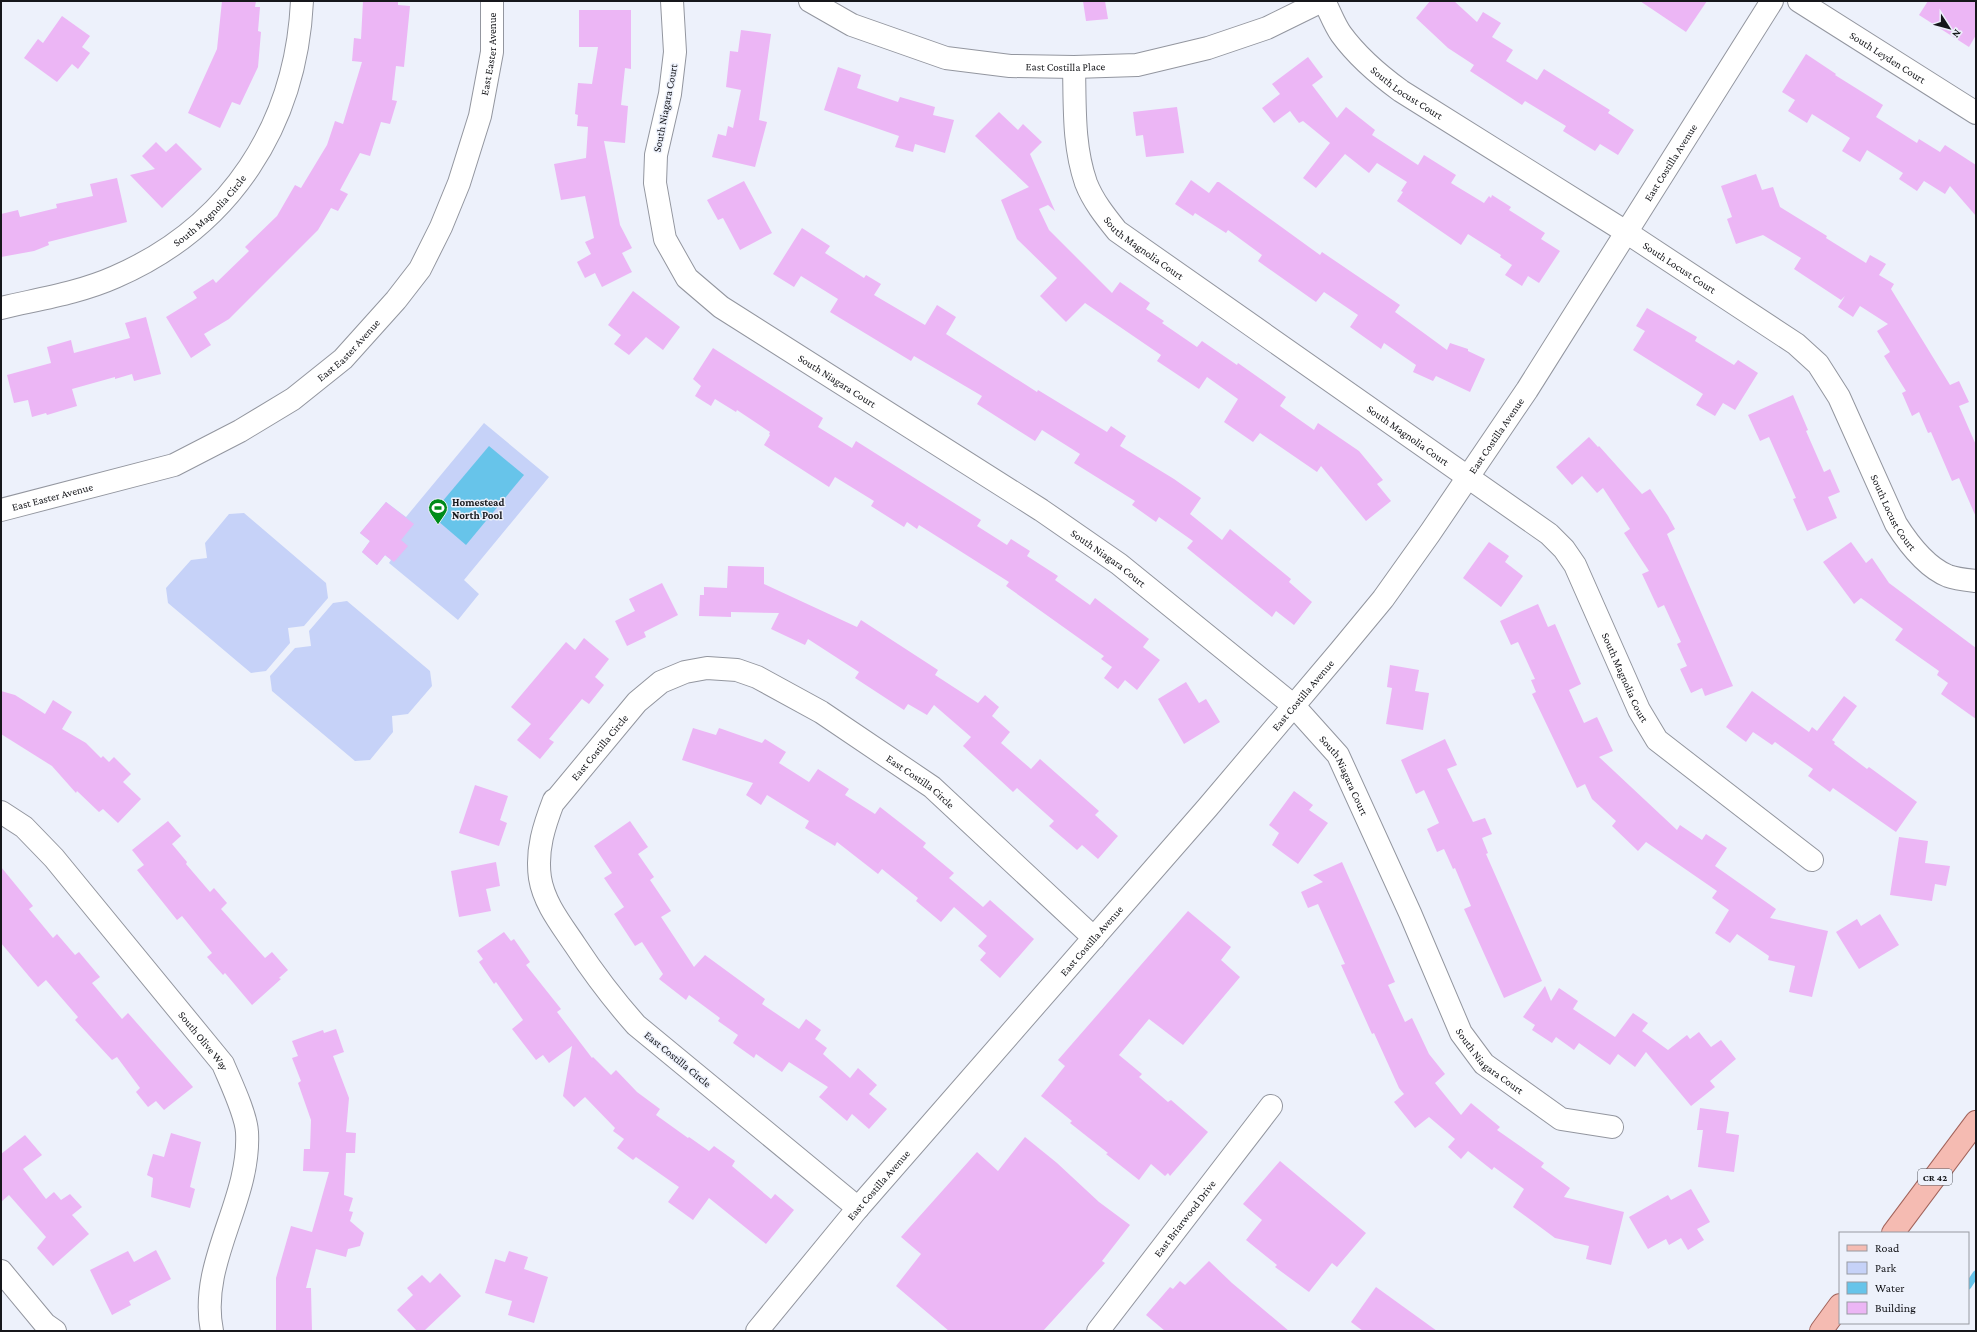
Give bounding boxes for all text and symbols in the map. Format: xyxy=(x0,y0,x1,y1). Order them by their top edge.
north arrow xyxy=(1929,8,1969,48)
street label: East Easter Avenue xyxy=(478,12,498,96)
text: N xyxy=(1950,27,1964,41)
street label: South Leyden Court xyxy=(1848,29,1928,86)
street label: East Costilla Place xyxy=(1026,60,1106,73)
street label: South Niagara Court xyxy=(651,62,681,153)
street label: South Locust Court xyxy=(1368,64,1445,122)
street label: East Costilla Avenue xyxy=(1641,121,1699,203)
street label: South Magnolia Circle xyxy=(171,172,248,249)
street label: South Magnolia Court xyxy=(1102,214,1186,282)
street label: South Locust Court xyxy=(1641,239,1719,296)
street label: East Easter Avenue xyxy=(315,316,382,383)
street label: South Niagara Court xyxy=(796,352,879,410)
street label: East Costilla Avenue xyxy=(1466,395,1526,476)
street label: South Magnolia Court xyxy=(1365,402,1452,468)
street label: South Locust Court xyxy=(1868,472,1919,553)
street label: East Easter Avenue xyxy=(10,480,94,513)
place label: Homestead North Pool xyxy=(452,496,505,521)
sports icon: Homestead North Pool xyxy=(427,497,449,525)
street label: South Niagara Court xyxy=(1069,527,1149,590)
street label: South Magnolia Court xyxy=(1600,631,1651,725)
street label: East Costilla Avenue xyxy=(1269,657,1336,733)
street label: East Costilla Circle xyxy=(569,712,630,783)
street label: South Niagara Court xyxy=(1317,733,1371,817)
street label: East Costilla Circle xyxy=(884,752,957,811)
street label: East Costilla Avenue xyxy=(1057,903,1125,978)
street label: South Olive Way xyxy=(176,1009,231,1073)
street label: South Niagara Court xyxy=(1454,1027,1526,1096)
street label: East Costilla Circle xyxy=(642,1029,714,1090)
street label: East Costilla Avenue xyxy=(845,1147,912,1222)
road number: CR 42 xyxy=(1918,1169,1952,1185)
street label: East Briarwood Drive xyxy=(1151,1177,1218,1259)
legend xyxy=(1839,1232,1969,1324)
text: Road xyxy=(1875,1241,1900,1255)
text: Park xyxy=(1875,1261,1897,1275)
text: Water xyxy=(1875,1281,1905,1295)
text: Building xyxy=(1875,1301,1916,1315)

